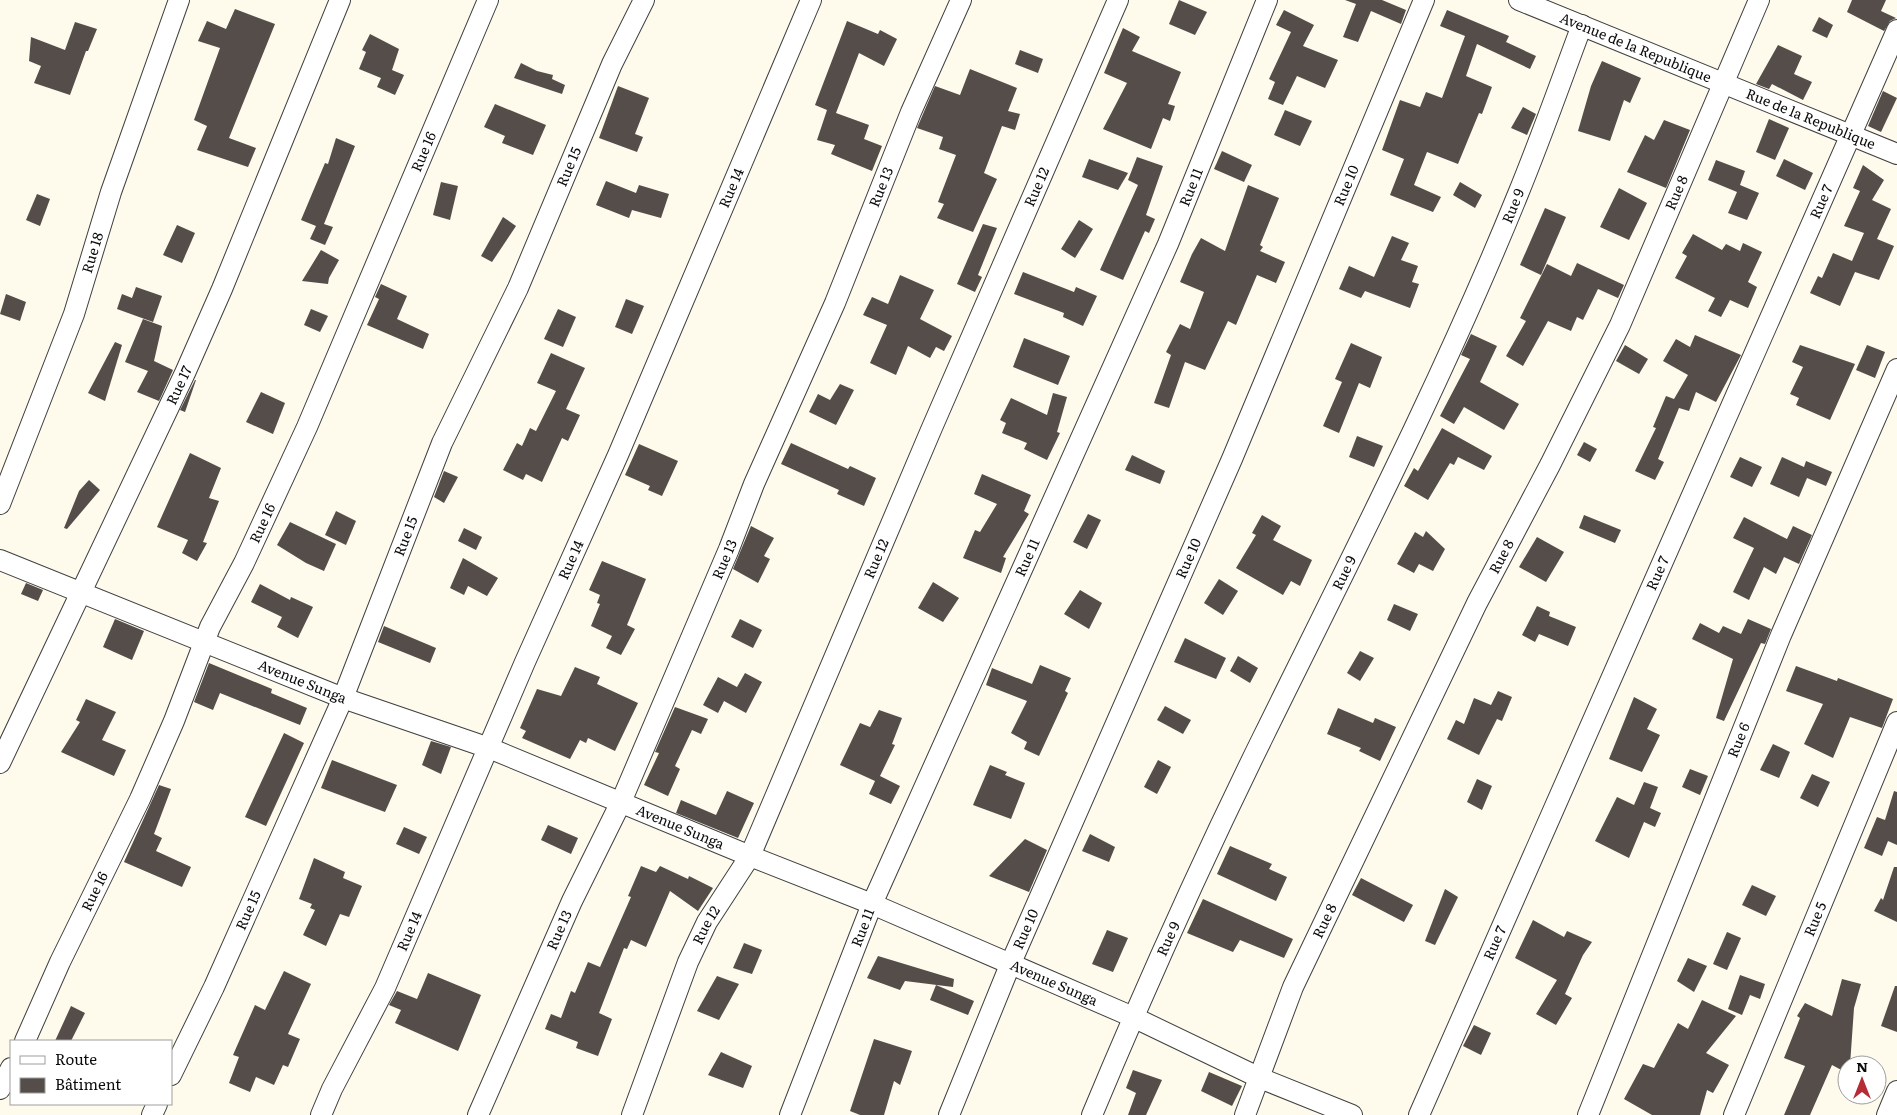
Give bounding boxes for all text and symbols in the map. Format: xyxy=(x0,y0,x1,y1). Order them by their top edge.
street label: Avenue de la Republique xyxy=(1557,7,1715,86)
street label: Rue de la Republique xyxy=(1743,83,1879,153)
street label: Rue 16 xyxy=(405,128,440,175)
street label: Rue 15 xyxy=(551,144,585,189)
street label: Rue 10 xyxy=(1328,162,1363,208)
street label: Rue 14 xyxy=(713,164,748,211)
street label: Rue 13 xyxy=(863,164,897,210)
street label: Rue 12 xyxy=(1018,164,1053,209)
street label: Rue 11 xyxy=(1173,164,1207,209)
street label: Rue 8 xyxy=(1659,172,1692,213)
street label: Rue 7 xyxy=(1804,181,1837,222)
street label: Rue 9 xyxy=(1496,185,1528,226)
street label: Rue 18 xyxy=(76,229,107,275)
street label: Rue 17 xyxy=(160,362,196,408)
street label: Rue 16 xyxy=(244,499,280,546)
street label: Rue 15 xyxy=(388,513,422,559)
street label: Rue 12 xyxy=(858,535,893,581)
street label: Rue 11 xyxy=(1009,535,1044,580)
street label: Rue 10 xyxy=(1170,535,1205,581)
street label: Rue 8 xyxy=(1483,535,1518,577)
street label: Rue 14 xyxy=(552,536,588,582)
street label: Rue 13 xyxy=(706,536,741,582)
street label: Rue 9 xyxy=(1326,552,1360,593)
street label: Rue 7 xyxy=(1640,553,1673,593)
street label: Avenue Sunga xyxy=(256,654,350,708)
street label: Rue 6 xyxy=(1722,719,1754,760)
street label: Avenue Sunga xyxy=(634,799,728,854)
street label: Rue 16 xyxy=(76,867,112,914)
street label: Rue 15 xyxy=(230,887,265,933)
street label: Rue 5 xyxy=(1798,899,1830,939)
street label: Rue 8 xyxy=(1307,900,1341,941)
street label: Rue 12 xyxy=(687,901,724,947)
street label: Rue 11 xyxy=(845,905,879,950)
street label: Rue 10 xyxy=(1007,905,1042,952)
street label: Rue 13 xyxy=(541,906,576,953)
street label: Rue 14 xyxy=(391,908,426,954)
street label: Rue 9 xyxy=(1151,918,1184,959)
street label: Rue 7 xyxy=(1478,922,1510,963)
street label: Avenue Sunga xyxy=(1008,954,1102,1010)
legend xyxy=(10,1040,172,1105)
text: Route xyxy=(55,1047,97,1070)
north arrow xyxy=(1837,1055,1887,1105)
text: N xyxy=(1856,1056,1868,1076)
text: Bâtiment xyxy=(55,1072,121,1095)

